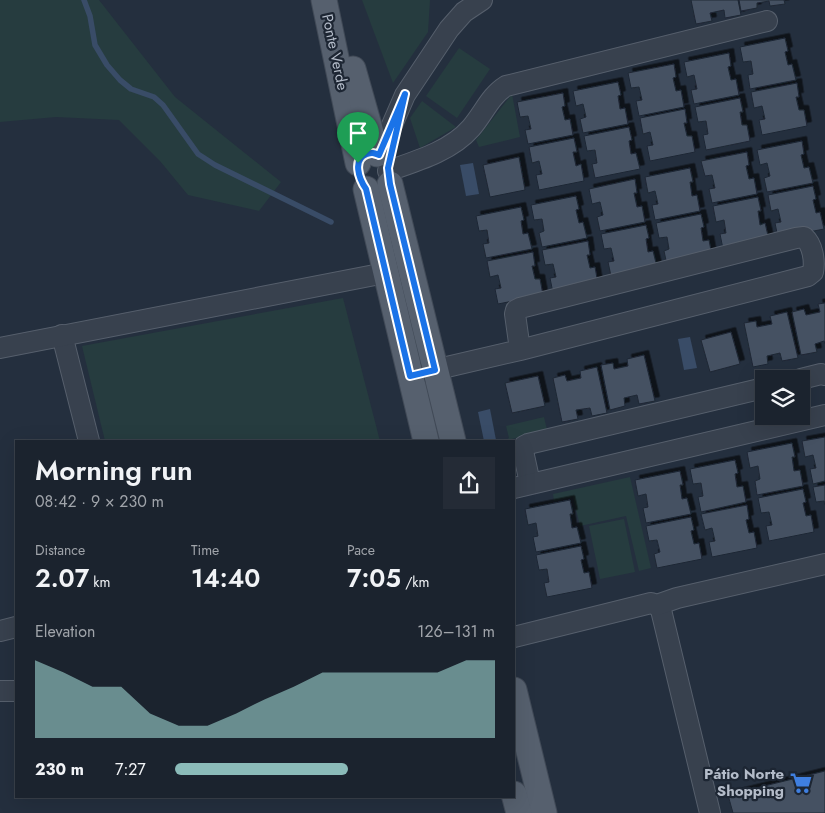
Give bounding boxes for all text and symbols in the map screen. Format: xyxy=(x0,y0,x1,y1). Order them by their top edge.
street label: Ponte Verde xyxy=(316,12,354,92)
pin xyxy=(337,112,379,163)
icon: arrive xyxy=(344,119,372,147)
map controls xyxy=(755,370,810,425)
button: layers xyxy=(755,370,810,425)
text: Morning run xyxy=(35,450,193,491)
button: share xyxy=(443,457,495,509)
text: 08:42 · 9 × 230 m xyxy=(35,490,164,513)
text: Distance xyxy=(35,540,85,560)
text: Time xyxy=(191,540,219,560)
text: Pace xyxy=(347,540,375,560)
text: 2.07 xyxy=(35,560,89,596)
text: 14:40 xyxy=(191,560,260,596)
text: 7:05 xyxy=(347,560,401,596)
text: km xyxy=(89,572,110,592)
text: /km xyxy=(401,572,429,592)
text: Elevation xyxy=(35,620,95,643)
text: 126–131 m xyxy=(417,620,495,643)
text: 230 m xyxy=(35,758,84,781)
text: 7:27 xyxy=(115,758,146,781)
place label: Pátio Norte Shopping xyxy=(704,763,784,802)
supermarket icon: Pátio Norte Shopping xyxy=(788,770,814,796)

